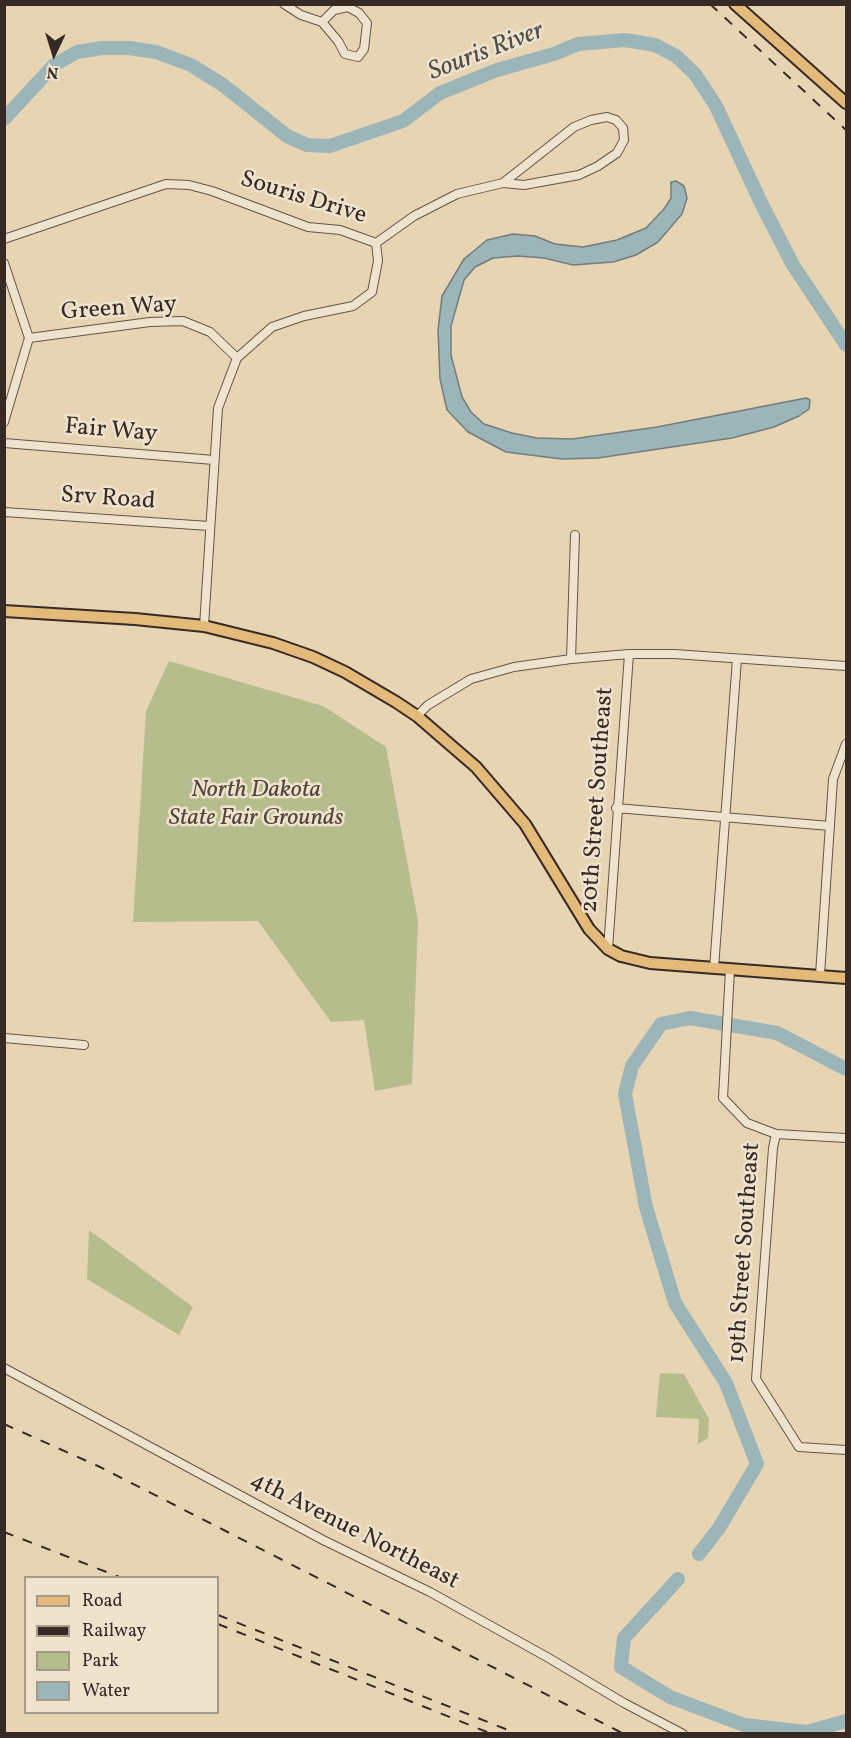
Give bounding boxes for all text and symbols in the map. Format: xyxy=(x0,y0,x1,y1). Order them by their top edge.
water label: Souris River xyxy=(425,17,549,89)
north arrow xyxy=(24,24,84,84)
text: N xyxy=(46,61,59,83)
street label: Souris Drive xyxy=(236,166,370,232)
street label: Green Way xyxy=(60,292,178,328)
street label: Fair Way xyxy=(63,414,159,450)
street label: Srv Road xyxy=(60,482,156,518)
street label: 20th Street Southeast xyxy=(577,686,621,914)
park label: North Dakota State Fair Grounds xyxy=(169,778,343,834)
street label: 19th Street Southeast xyxy=(724,1142,768,1364)
street label: 4th Avenue Northeast xyxy=(245,1467,463,1597)
legend xyxy=(24,1576,219,1714)
text: Road xyxy=(82,1589,123,1614)
text: Railway xyxy=(82,1619,146,1644)
text: Park xyxy=(82,1649,119,1674)
text: Water xyxy=(82,1679,130,1704)

